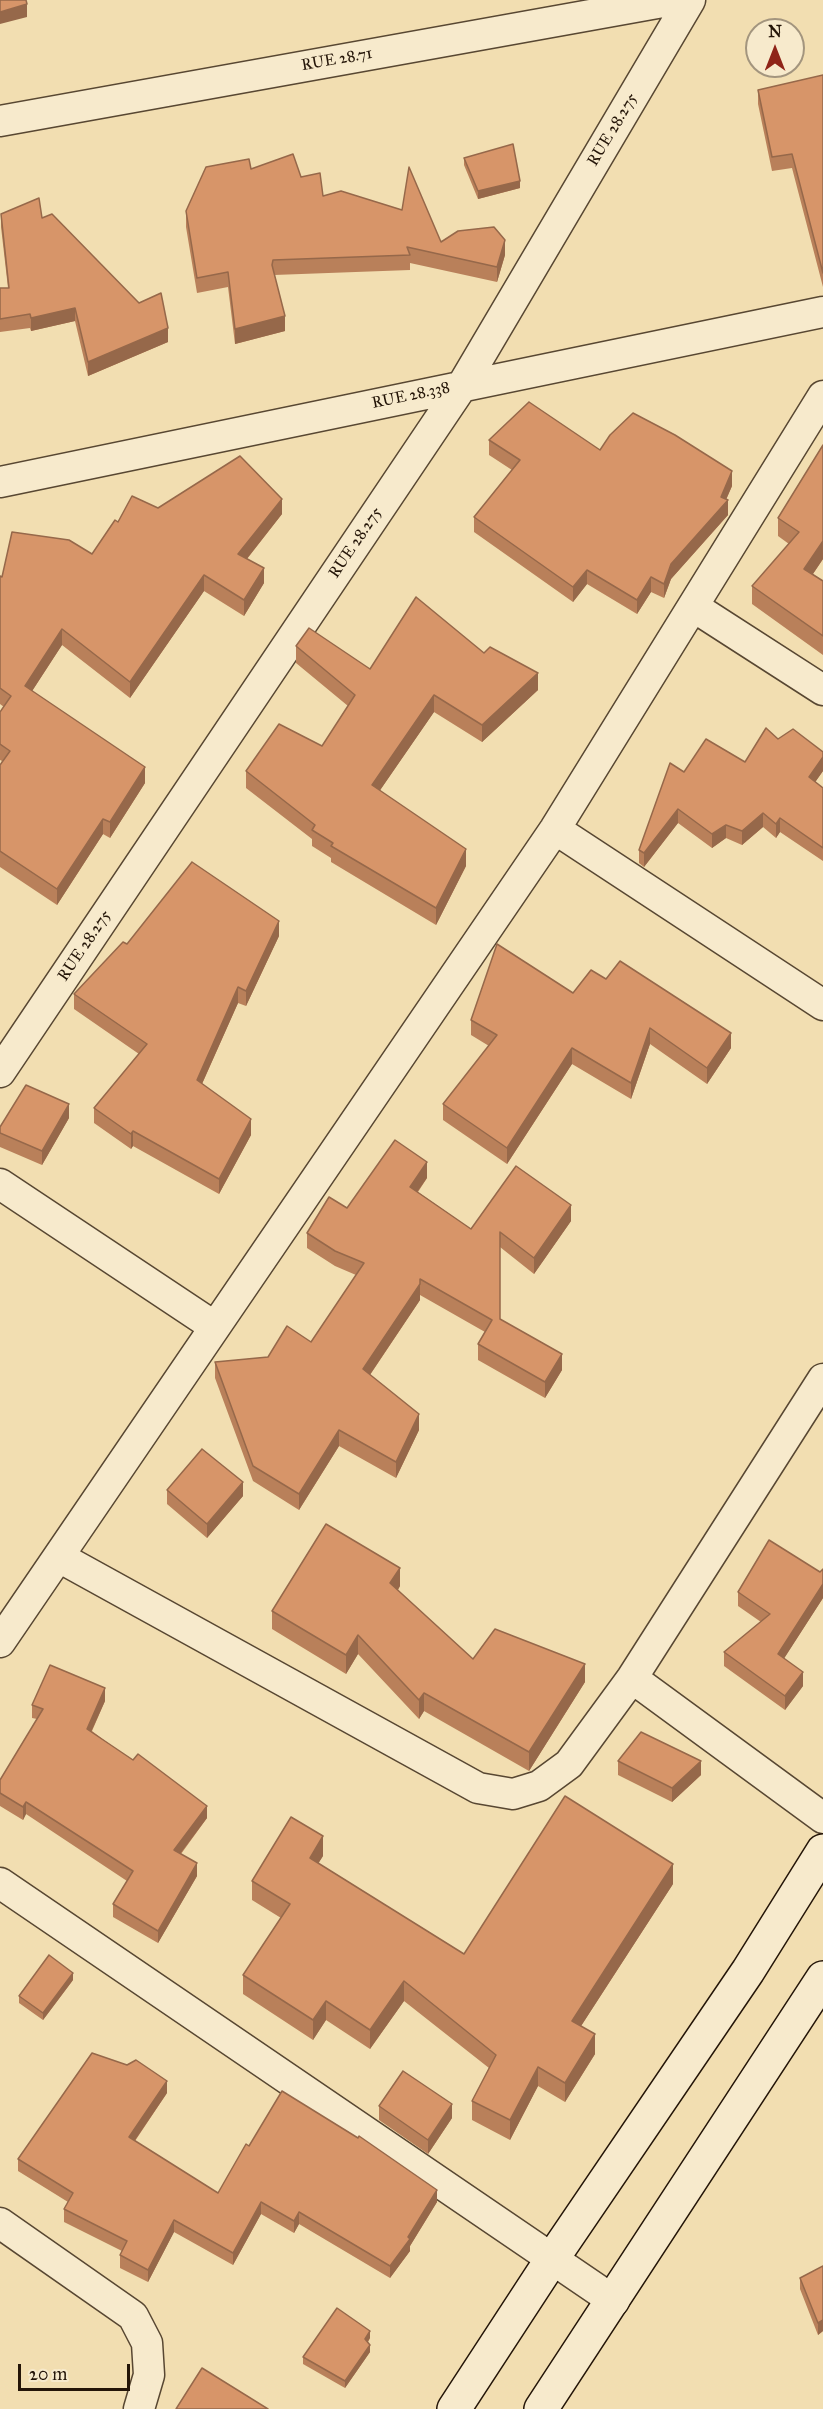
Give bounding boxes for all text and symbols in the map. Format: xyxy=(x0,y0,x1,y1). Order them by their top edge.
north arrow xyxy=(745,18,805,78)
text: N xyxy=(768,22,782,41)
street label: RUE 28.71 xyxy=(300,44,374,76)
street label: RUE 28.275 xyxy=(584,90,642,170)
street label: RUE 28.338 xyxy=(370,378,452,414)
street label: RUE 28.275 xyxy=(325,504,387,582)
street label: RUE 28.275 xyxy=(54,907,116,985)
scale bar xyxy=(21,2352,134,2390)
text: 20 m xyxy=(29,2363,67,2385)

